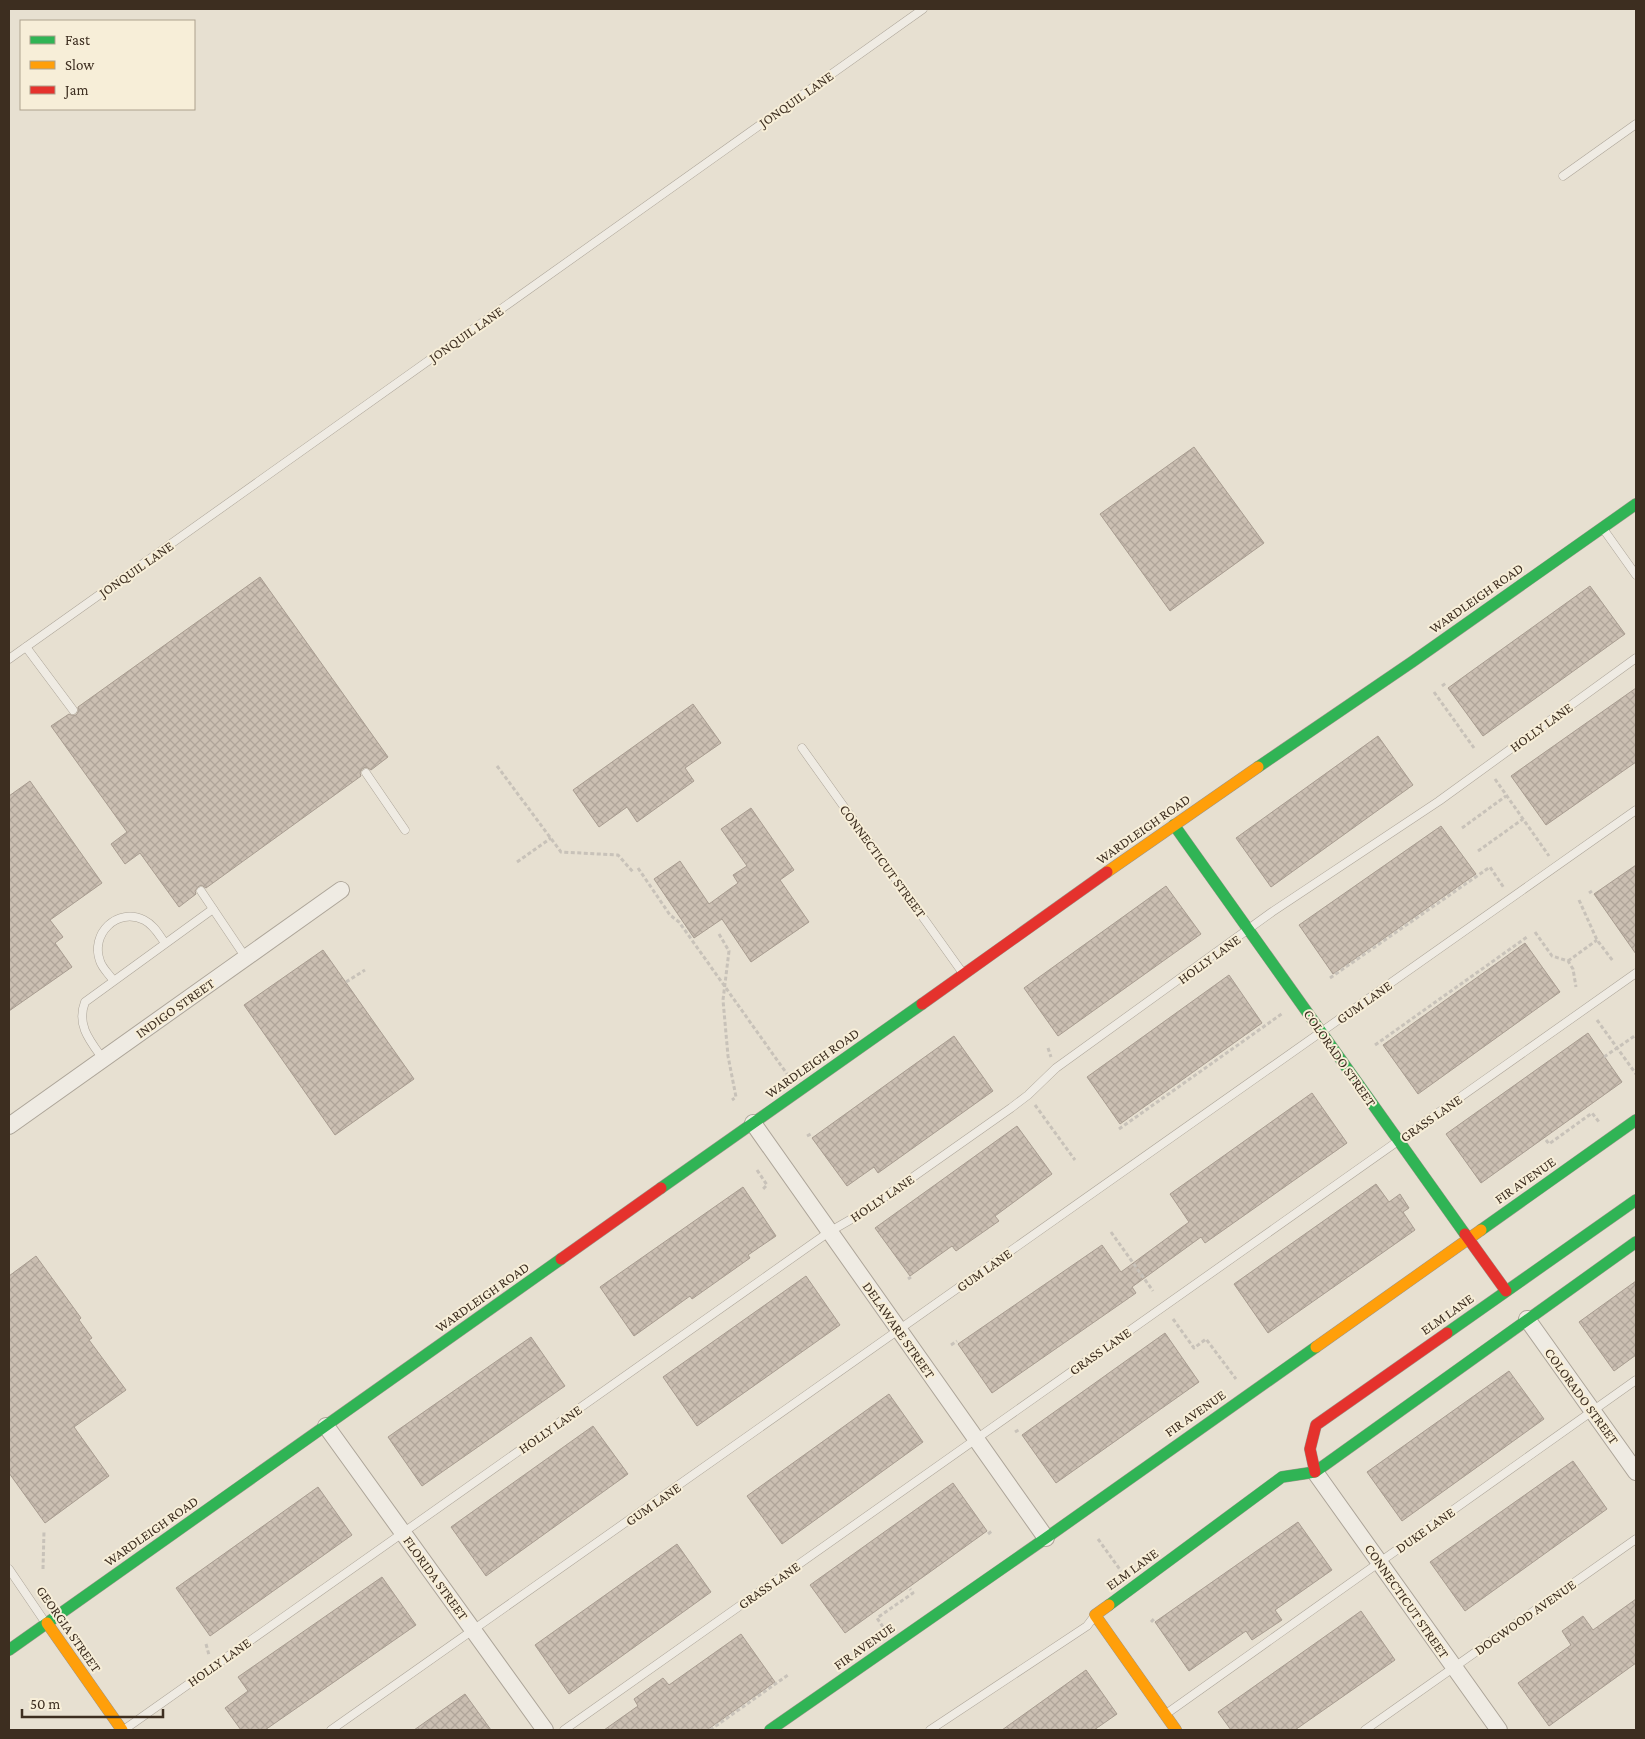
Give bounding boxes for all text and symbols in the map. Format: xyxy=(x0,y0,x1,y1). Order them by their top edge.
legend xyxy=(20,20,195,110)
text: Fast xyxy=(65,32,91,48)
text: Slow xyxy=(65,57,95,73)
street label: JONQUIL LANE xyxy=(754,67,837,132)
text: Jam xyxy=(63,82,88,99)
street label: JONQUIL LANE xyxy=(424,302,507,367)
street label: JONQUIL LANE xyxy=(94,537,177,602)
street label: WARDLEIGH ROAD xyxy=(1426,560,1526,636)
street label: HOLLY LANE xyxy=(1507,699,1576,755)
street label: WARDLEIGH ROAD xyxy=(1093,791,1193,867)
street label: CONNECTICUT STREET xyxy=(837,801,930,921)
street label: HOLLY LANE xyxy=(1175,931,1244,987)
street label: INDIGO STREET xyxy=(133,975,218,1041)
street label: GUM LANE xyxy=(1333,977,1395,1027)
street label: COLORADO STREET xyxy=(1300,1006,1380,1110)
street label: WARDLEIGH ROAD xyxy=(762,1025,862,1101)
street label: GRASS LANE xyxy=(1397,1091,1465,1145)
street label: FIR AVENUE xyxy=(1491,1153,1559,1207)
street label: HOLLY LANE xyxy=(847,1171,917,1225)
street label: GUM LANE xyxy=(953,1245,1015,1295)
street label: WARDLEIGH ROAD xyxy=(432,1259,532,1335)
street label: DELAWARE STREET xyxy=(860,1279,939,1382)
street label: ELM LANE xyxy=(1418,1290,1477,1338)
street label: GRASS LANE xyxy=(1066,1324,1134,1378)
street label: COLORADO STREET xyxy=(1542,1345,1623,1448)
street label: FIR AVENUE xyxy=(1161,1386,1229,1440)
street label: HOLLY LANE xyxy=(515,1401,585,1457)
street label: GUM LANE xyxy=(622,1479,684,1529)
street label: WARDLEIGH ROAD xyxy=(101,1493,201,1569)
street label: DUKE LANE xyxy=(1392,1504,1458,1556)
street label: FLORIDA STREET xyxy=(400,1533,472,1623)
street label: CONNECTICUT STREET xyxy=(1361,1541,1453,1662)
street label: ELM LANE xyxy=(1103,1544,1162,1593)
street label: GRASS LANE xyxy=(735,1558,803,1612)
street label: DOGWOOD AVENUE xyxy=(1471,1576,1579,1658)
street label: GEORGIA STREET xyxy=(33,1583,105,1676)
street label: FIR AVENUE xyxy=(830,1619,898,1673)
street label: HOLLY LANE xyxy=(184,1634,254,1690)
scale bar xyxy=(22,1686,164,1718)
text: 50 m xyxy=(30,1696,60,1712)

